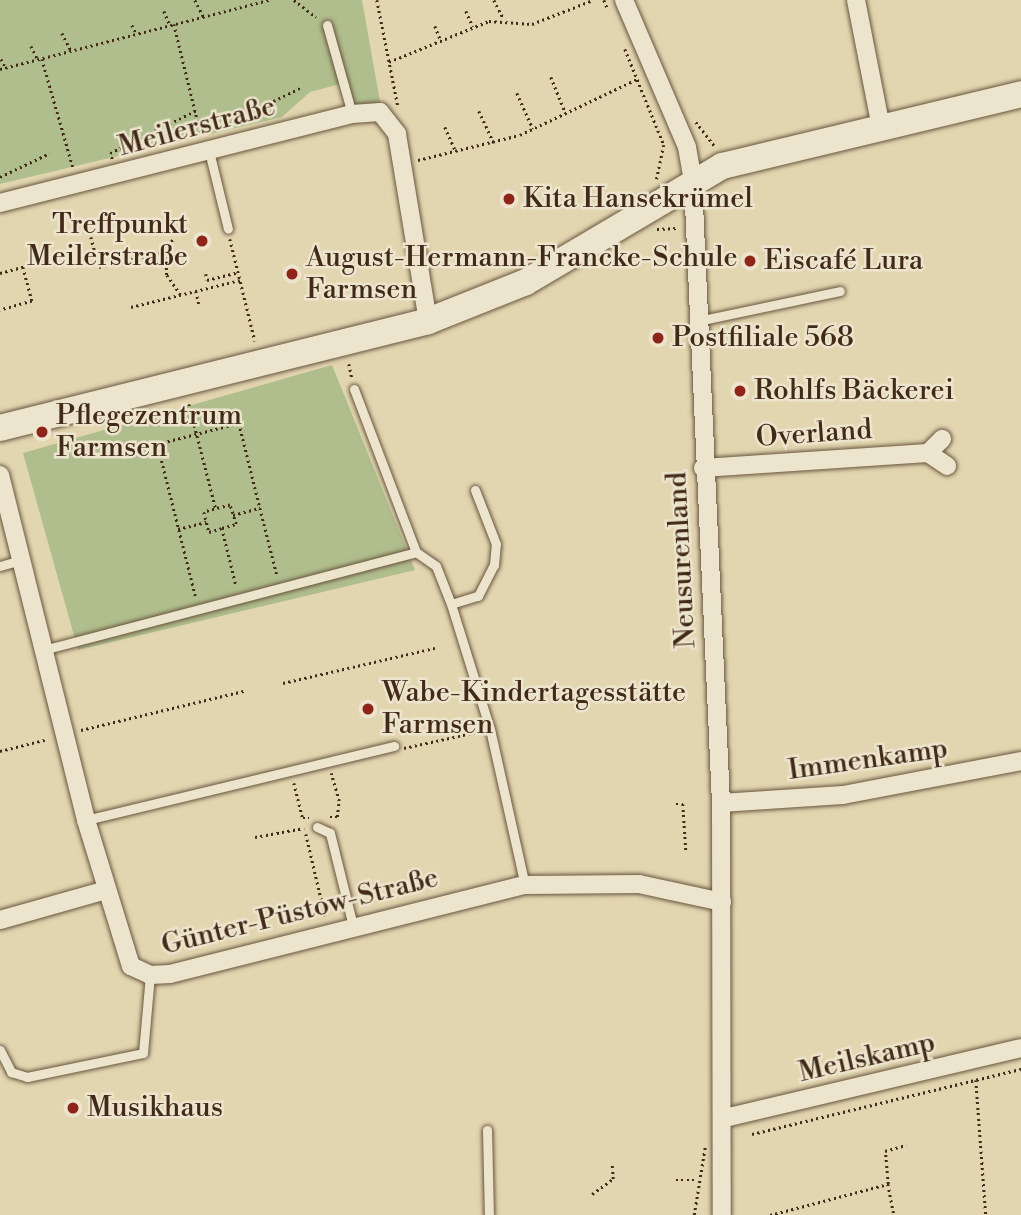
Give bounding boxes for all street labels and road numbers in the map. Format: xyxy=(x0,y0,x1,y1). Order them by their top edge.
street label: Meilerstraße xyxy=(115,90,279,164)
street label: Overland xyxy=(755,413,873,455)
street label: Neusurenland xyxy=(661,471,703,649)
street label: Immenkamp xyxy=(786,732,950,788)
street label: Günter-Püstow-Straße xyxy=(158,861,442,963)
street label: Meilskamp xyxy=(796,1026,938,1090)

